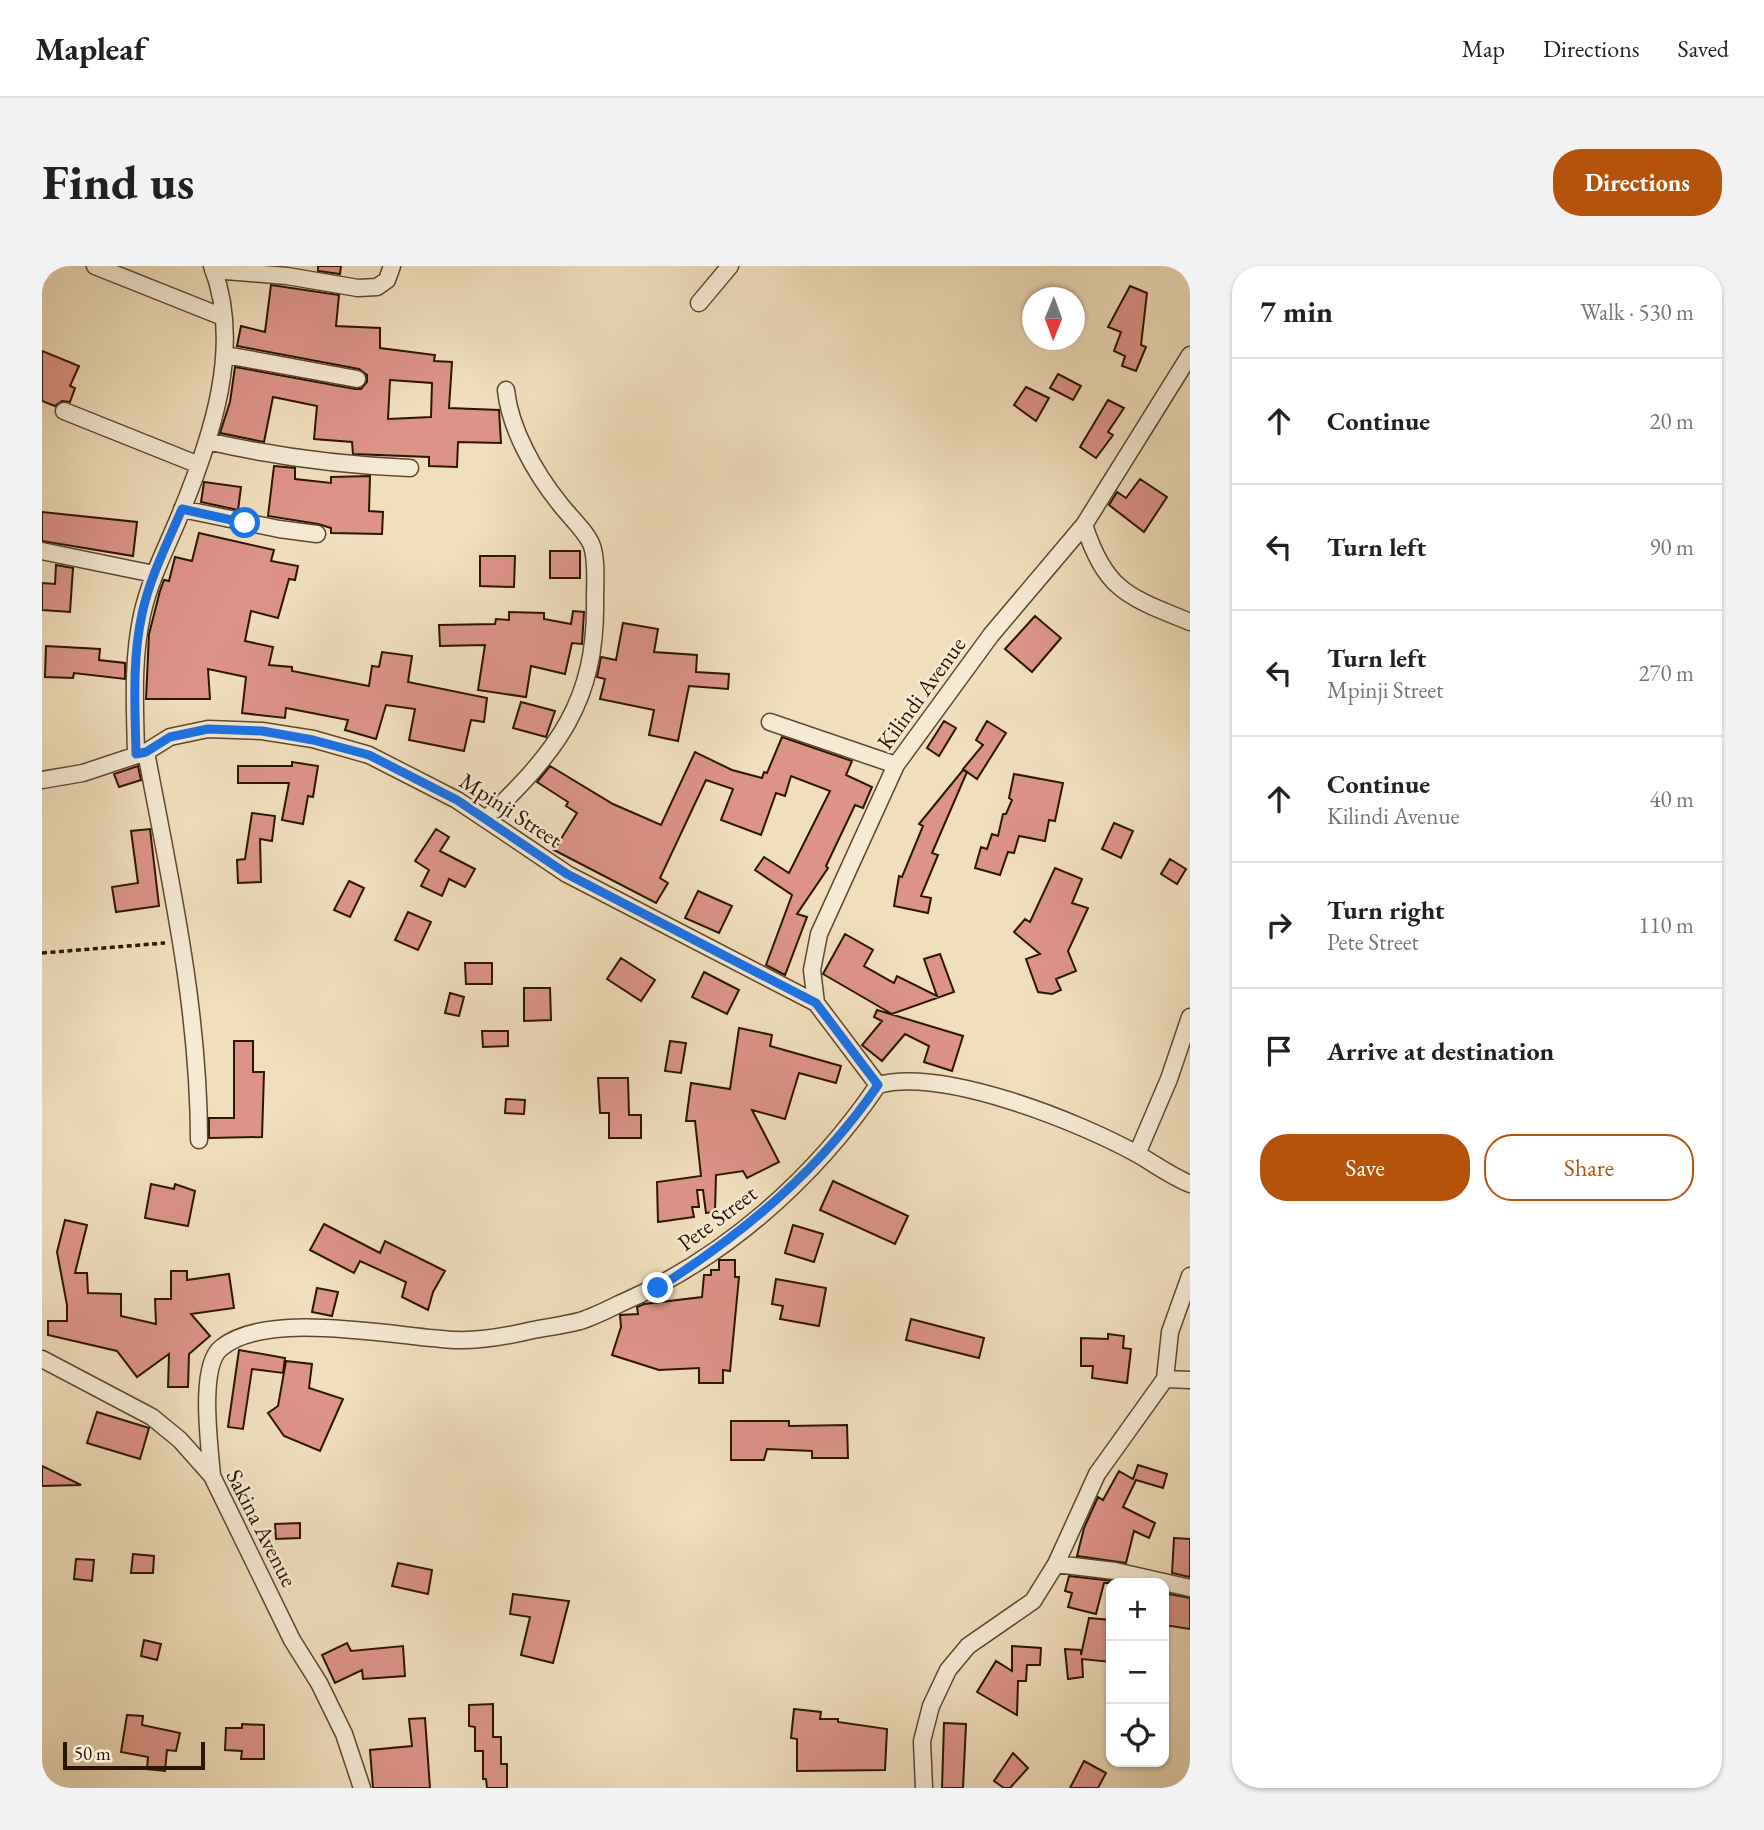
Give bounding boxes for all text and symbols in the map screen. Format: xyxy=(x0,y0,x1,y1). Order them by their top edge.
text: Mapleaf xyxy=(35,27,146,70)
text: Map xyxy=(1462,33,1505,64)
text: Directions xyxy=(1543,33,1640,64)
text: Saved xyxy=(1678,33,1729,64)
button: Directions xyxy=(1553,149,1722,216)
text: Find us xyxy=(42,150,194,214)
north arrow xyxy=(1022,287,1085,350)
text: 7 min xyxy=(1260,292,1333,331)
text: Walk · 530 m xyxy=(1580,297,1694,327)
icon: ahead xyxy=(1260,402,1298,440)
text: Continue xyxy=(1327,404,1430,438)
text: 20 m xyxy=(1649,406,1694,436)
route start xyxy=(229,507,260,538)
icon: left xyxy=(1260,528,1298,566)
text: Turn left xyxy=(1327,530,1426,564)
text: 90 m xyxy=(1649,532,1694,562)
street label: Kilindi Avenue xyxy=(870,631,972,755)
text: Turn left xyxy=(1327,641,1426,675)
icon: left xyxy=(1260,654,1298,692)
text: 270 m xyxy=(1638,658,1694,688)
text: Mpinji Street xyxy=(1327,675,1443,705)
street label: Mpinji Street xyxy=(454,766,569,855)
text: Continue xyxy=(1327,767,1430,801)
icon: ahead xyxy=(1260,780,1298,818)
text: 40 m xyxy=(1649,784,1694,814)
text: Kilindi Avenue xyxy=(1327,801,1459,831)
text: Turn right xyxy=(1327,893,1445,927)
icon: right xyxy=(1260,906,1298,944)
text: 110 m xyxy=(1638,910,1694,940)
text: Pete Street xyxy=(1327,927,1419,957)
icon: arrive xyxy=(1260,1032,1298,1070)
text: Arrive at destination xyxy=(1327,1034,1554,1068)
button: Save xyxy=(1260,1134,1470,1201)
button: Share xyxy=(1484,1134,1694,1201)
street label: Pete Street xyxy=(671,1178,763,1258)
route end xyxy=(642,1272,673,1303)
street label: Sakina Avenue xyxy=(220,1464,304,1592)
map controls xyxy=(1106,1578,1169,1767)
button: + xyxy=(1106,1578,1169,1641)
button: − xyxy=(1106,1641,1169,1704)
button: locate xyxy=(1106,1704,1169,1767)
scale bar xyxy=(63,1739,205,1771)
text: 50 m xyxy=(74,1741,111,1766)

